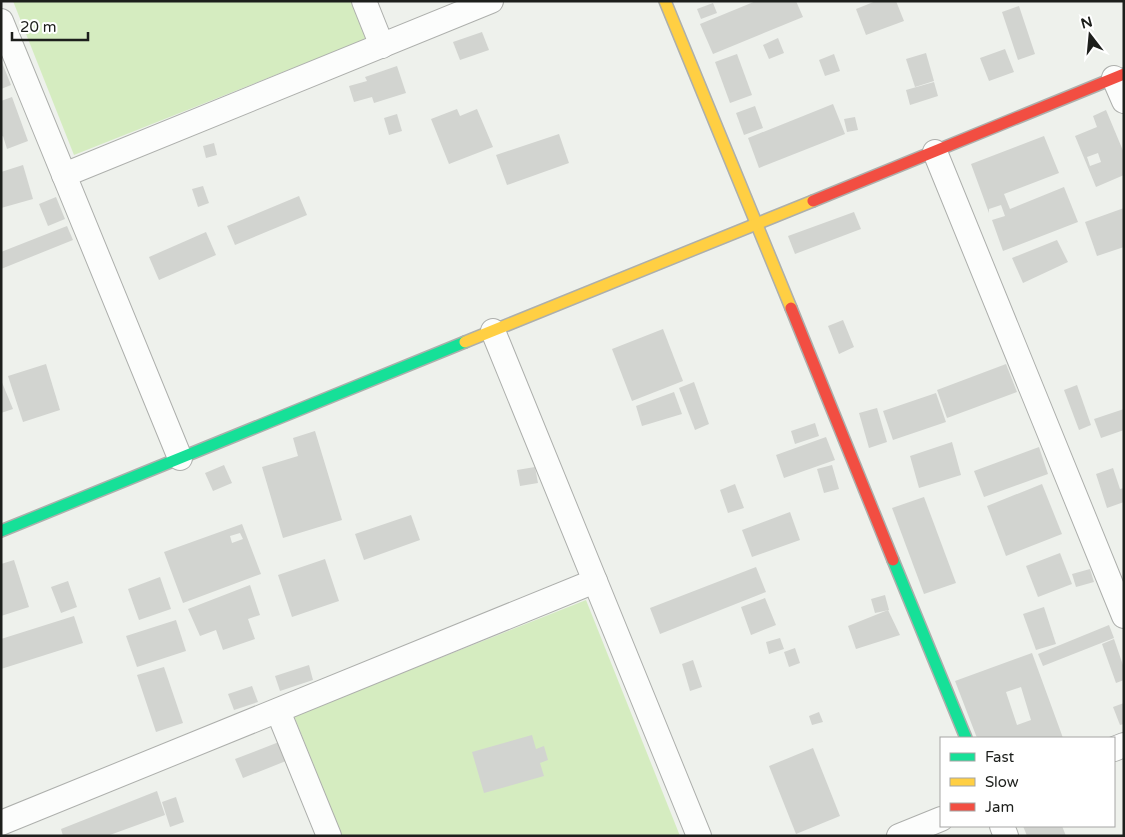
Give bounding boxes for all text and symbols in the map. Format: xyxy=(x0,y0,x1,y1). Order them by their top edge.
scale bar xyxy=(12,10,89,42)
north arrow xyxy=(1065,10,1115,60)
text: N xyxy=(1079,13,1094,33)
text: 20 m xyxy=(20,18,57,36)
legend xyxy=(940,737,1115,827)
text: Fast xyxy=(985,748,1015,766)
text: Slow xyxy=(985,773,1019,791)
text: Jam xyxy=(985,798,1014,816)

